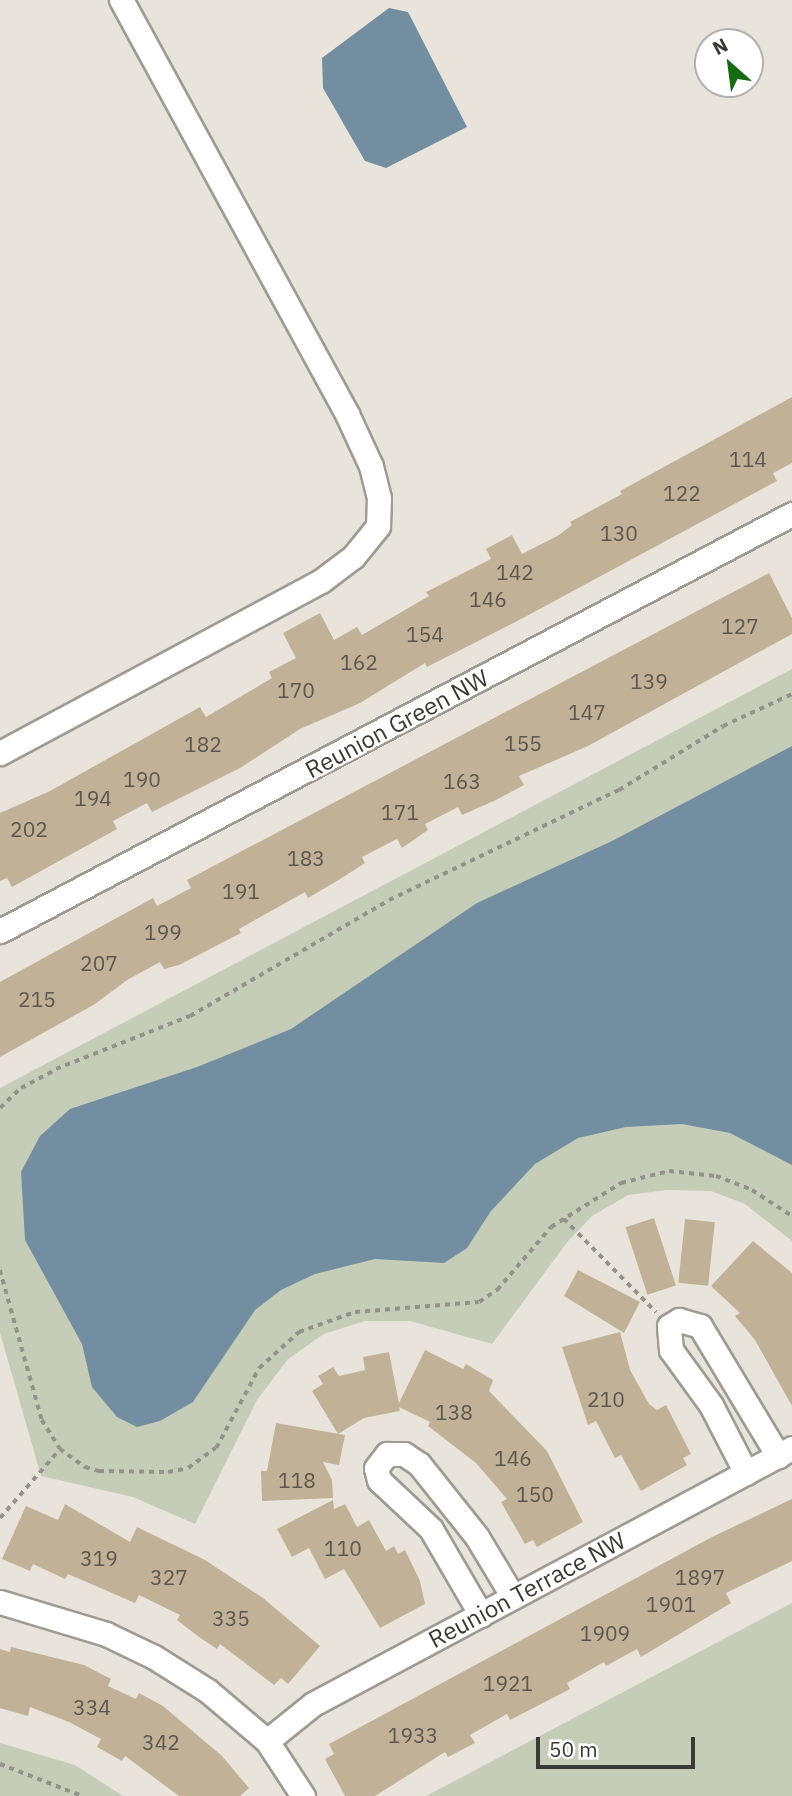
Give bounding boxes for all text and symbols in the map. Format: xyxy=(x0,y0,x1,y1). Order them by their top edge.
north arrow xyxy=(694,28,764,98)
text: N xyxy=(708,32,732,60)
house number: 114 xyxy=(729,446,767,472)
house number: 122 xyxy=(663,480,701,506)
house number: 130 xyxy=(600,520,638,546)
house number: 142 xyxy=(496,559,534,585)
house number: 146 xyxy=(469,586,507,612)
house number: 127 xyxy=(721,613,759,639)
house number: 154 xyxy=(406,621,444,647)
house number: 162 xyxy=(340,649,378,675)
street label: Reunion Green NW xyxy=(300,664,494,784)
house number: 139 xyxy=(630,668,668,694)
house number: 170 xyxy=(277,677,315,703)
house number: 147 xyxy=(568,699,606,725)
house number: 155 xyxy=(504,730,542,756)
house number: 182 xyxy=(184,731,222,757)
house number: 190 xyxy=(123,766,161,792)
house number: 163 xyxy=(443,768,481,794)
house number: 194 xyxy=(74,785,112,811)
house number: 171 xyxy=(381,799,419,825)
house number: 202 xyxy=(10,816,48,842)
house number: 183 xyxy=(287,845,325,871)
house number: 191 xyxy=(222,878,260,904)
house number: 199 xyxy=(144,919,182,945)
house number: 207 xyxy=(80,950,118,976)
house number: 215 xyxy=(18,986,56,1012)
house number: 210 xyxy=(587,1386,625,1412)
house number: 138 xyxy=(435,1399,473,1425)
house number: 146 xyxy=(494,1445,532,1471)
house number: 118 xyxy=(278,1467,316,1493)
house number: 150 xyxy=(516,1481,554,1507)
street label: Reunion Terrace NW xyxy=(424,1526,630,1654)
house number: 110 xyxy=(324,1535,362,1561)
house number: 319 xyxy=(80,1545,118,1571)
house number: 327 xyxy=(150,1564,188,1590)
house number: 1897 xyxy=(675,1564,725,1590)
house number: 1901 xyxy=(646,1591,696,1617)
house number: 335 xyxy=(212,1605,250,1631)
house number: 1909 xyxy=(580,1620,630,1646)
house number: 1921 xyxy=(483,1670,533,1696)
house number: 334 xyxy=(73,1694,111,1720)
house number: 1933 xyxy=(388,1722,438,1748)
scale bar xyxy=(540,1722,699,1766)
house number: 342 xyxy=(142,1729,180,1755)
text: 50 m xyxy=(549,1735,598,1763)

